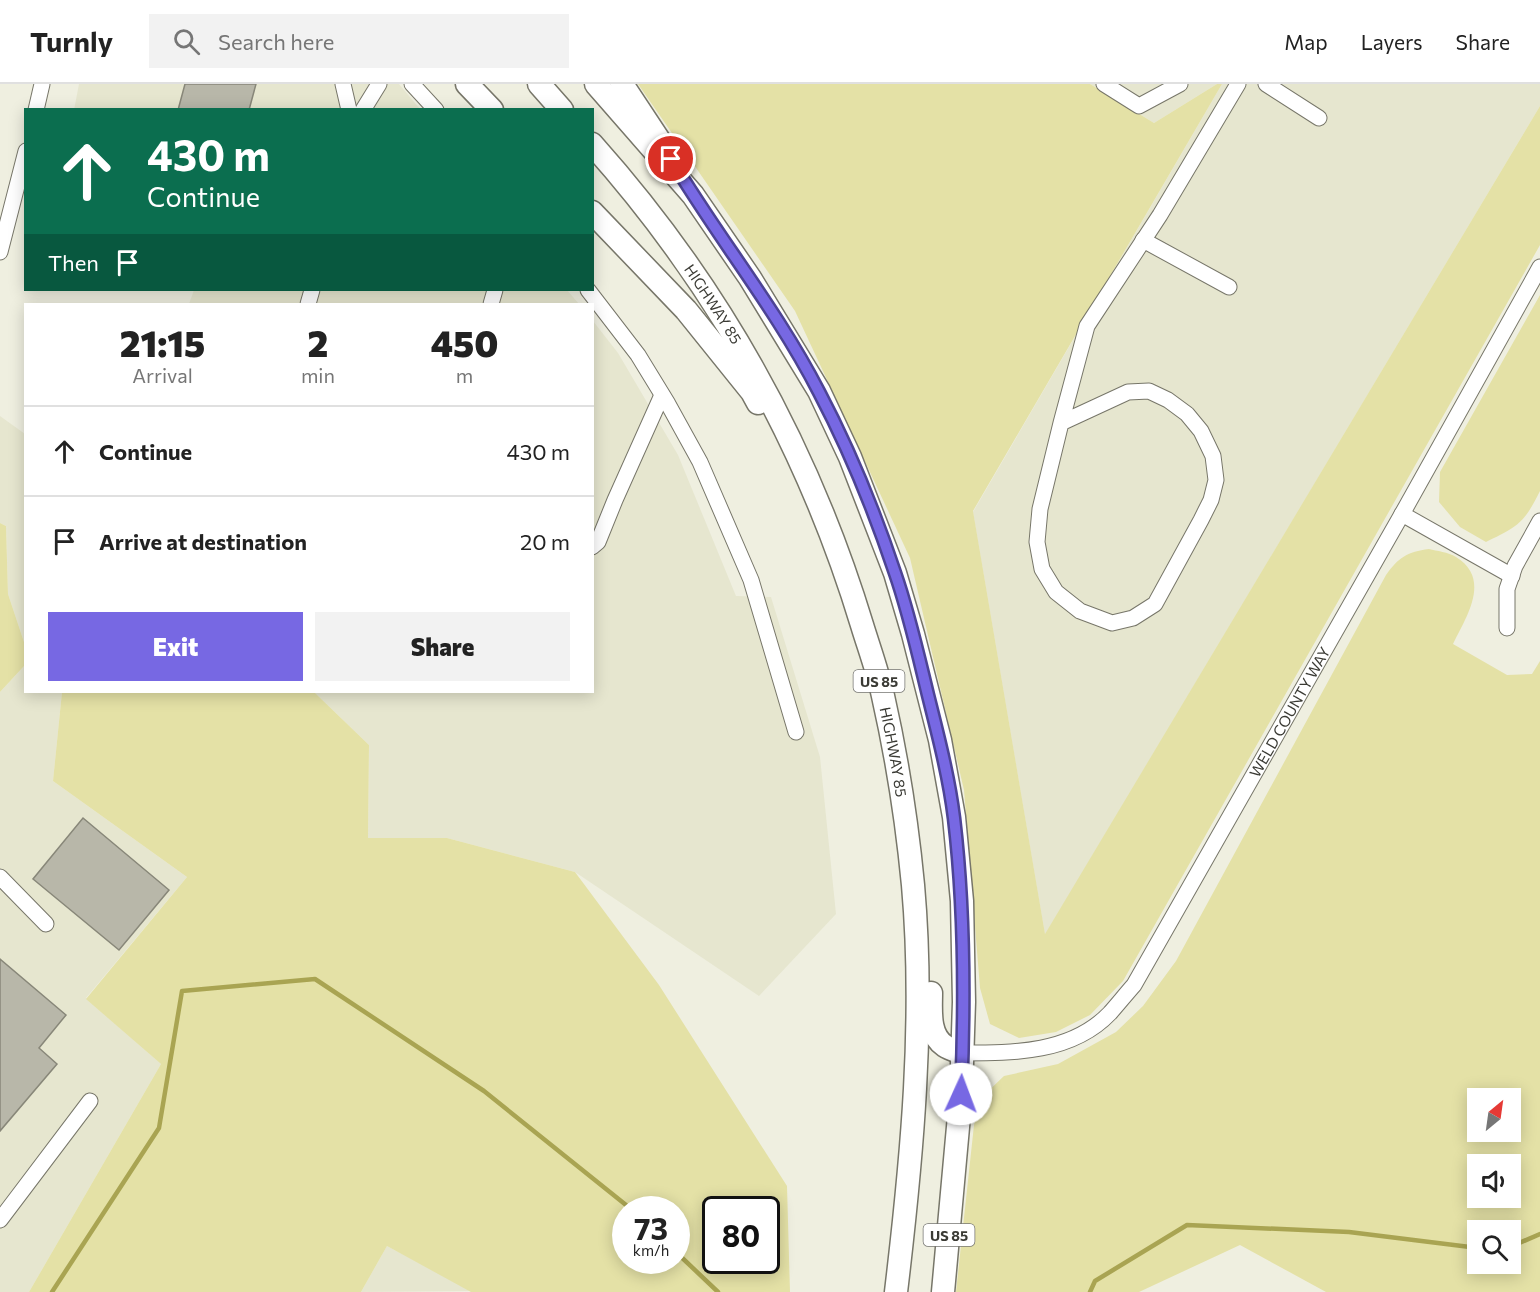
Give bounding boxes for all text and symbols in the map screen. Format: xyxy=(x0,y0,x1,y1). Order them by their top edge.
search box xyxy=(149,14,569,68)
text: Turnly xyxy=(30,24,113,58)
icon: search xyxy=(170,25,203,58)
text: Search here xyxy=(218,28,334,55)
text: Map xyxy=(1284,29,1328,54)
text: Layers xyxy=(1361,29,1423,54)
text: Share xyxy=(1456,29,1510,54)
text: 430 m xyxy=(147,128,270,180)
icon: ahead xyxy=(48,132,126,210)
pin xyxy=(645,133,696,184)
icon: arrive xyxy=(654,142,687,175)
text: Continue xyxy=(147,180,260,213)
icon: arrive xyxy=(111,246,144,279)
text: Then xyxy=(48,249,99,276)
street label: HIGHWAY 85 xyxy=(681,261,746,347)
text: 21:15 xyxy=(120,320,205,364)
text: 2 xyxy=(308,320,328,364)
text: 450 xyxy=(431,320,498,364)
text: Arrival xyxy=(132,363,193,387)
text: min xyxy=(301,363,335,387)
text: m xyxy=(456,363,473,387)
icon: ahead xyxy=(48,435,81,468)
text: Continue xyxy=(99,438,192,465)
text: 430 m xyxy=(506,438,570,465)
icon: arrive xyxy=(48,525,81,558)
text: Arrive at destination xyxy=(99,528,307,555)
text: 20 m xyxy=(520,528,570,555)
button: Exit xyxy=(48,612,303,681)
button: Share xyxy=(315,612,570,681)
street label: WELD COUNTY WAY xyxy=(1245,643,1334,780)
road number: US 85 xyxy=(854,670,904,692)
street label: HIGHWAY 85 xyxy=(877,705,911,798)
position arrow xyxy=(929,1062,993,1126)
north arrow xyxy=(1467,1088,1521,1142)
map controls xyxy=(1467,1088,1521,1274)
button: sound xyxy=(1467,1154,1521,1208)
speed limit sign: 80 xyxy=(702,1196,780,1274)
text: 73 xyxy=(634,1209,668,1246)
button: search xyxy=(1467,1220,1521,1274)
road number: US 85 xyxy=(924,1224,974,1246)
text: km/h xyxy=(633,1241,669,1259)

